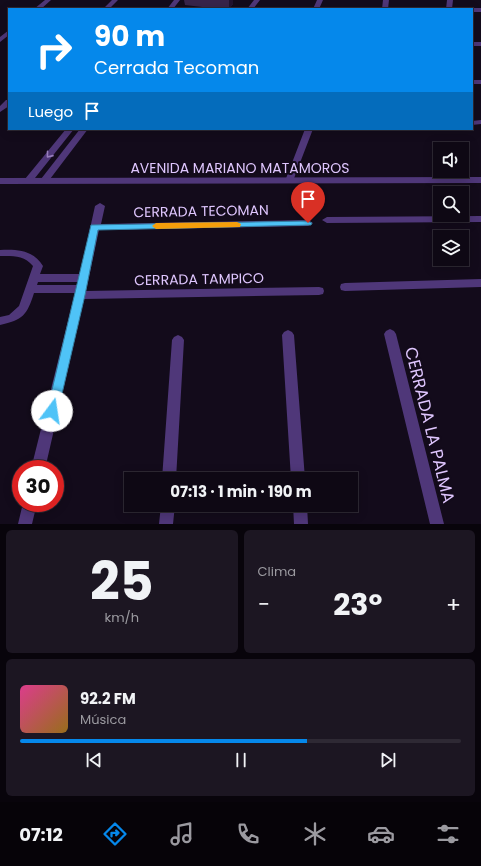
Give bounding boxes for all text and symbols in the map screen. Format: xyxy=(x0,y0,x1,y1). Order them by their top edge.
text: 90 m xyxy=(94,17,165,56)
icon: right xyxy=(28,24,80,76)
text: Cerrada Tecoman xyxy=(94,55,259,80)
icon: arrive xyxy=(81,100,103,122)
text: Luego xyxy=(28,101,73,122)
map controls xyxy=(433,142,469,266)
button: sound xyxy=(433,142,469,178)
one-way arrow xyxy=(47,150,54,157)
street label: AVENIDA MARIANO MATAMOROS xyxy=(130,158,350,178)
pin xyxy=(291,182,325,223)
button: search xyxy=(433,186,469,222)
icon: arrive xyxy=(297,188,319,210)
street label: CERRADA TECOMAN xyxy=(133,200,269,222)
button: layers xyxy=(433,230,469,266)
street label: CERRADA TAMPICO xyxy=(134,268,264,290)
street label: CERRADA LA PALMA xyxy=(399,344,461,506)
position arrow xyxy=(31,390,73,432)
speed limit sign: 30 xyxy=(12,460,64,512)
text: 07:13 · 1 min · 190 m xyxy=(170,481,312,502)
text: 25 xyxy=(90,545,154,618)
text: Clima xyxy=(258,562,296,581)
text: 23° xyxy=(333,583,382,626)
text: − xyxy=(258,589,270,620)
text: + xyxy=(446,589,461,620)
text: km/h xyxy=(104,608,139,627)
text: 92.2 FM xyxy=(80,688,136,709)
text: Música xyxy=(80,710,126,729)
icon: previous xyxy=(83,749,105,771)
icon: pause xyxy=(230,749,252,771)
icon: next xyxy=(377,749,399,771)
icon: directions xyxy=(101,820,129,848)
icon: music xyxy=(168,820,196,848)
icon: phone xyxy=(234,820,262,848)
icon: climate xyxy=(301,820,329,848)
icon: car xyxy=(367,820,395,848)
icon: filters xyxy=(434,820,462,848)
text: 07:12 xyxy=(19,822,63,847)

